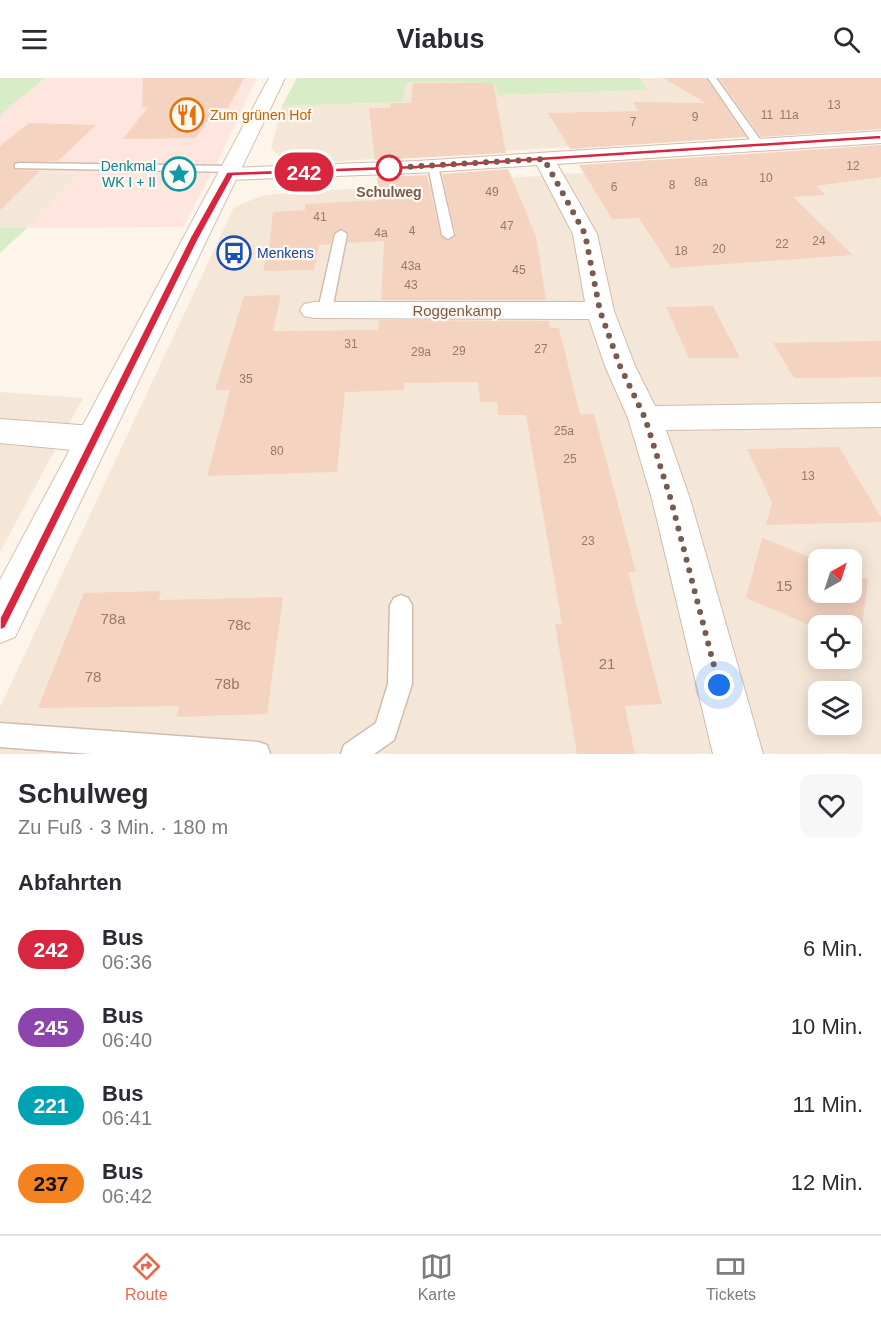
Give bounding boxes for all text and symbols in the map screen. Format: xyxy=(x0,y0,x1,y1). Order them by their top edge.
icon: menu xyxy=(18,23,51,56)
icon: search xyxy=(830,23,863,56)
text: Viabus xyxy=(396,24,485,54)
restaurant icon: Zum grünen Hof xyxy=(169,97,205,133)
house number: 13 xyxy=(827,98,841,112)
place label: Zum grünen Hof xyxy=(210,107,311,123)
house number: 11 xyxy=(761,108,774,122)
house number: 11a xyxy=(779,108,799,122)
house number: 9 xyxy=(692,110,699,124)
house number: 7 xyxy=(630,115,637,129)
line badge: 242 xyxy=(270,152,338,191)
marker: Schulweg xyxy=(376,155,402,181)
place icon: Denkmal WK I + II xyxy=(161,156,197,192)
place label: Denkmal WK I + II xyxy=(101,158,156,190)
house number: 12 xyxy=(846,159,860,173)
text: 242 xyxy=(286,161,322,184)
house number: 10 xyxy=(759,171,773,185)
house number: 8a xyxy=(694,175,708,189)
house number: 8 xyxy=(669,178,676,192)
house number: 6 xyxy=(611,180,618,194)
place label: Schulweg xyxy=(356,184,422,200)
house number: 49 xyxy=(485,185,499,199)
house number: 41 xyxy=(313,210,327,224)
house number: 47 xyxy=(500,219,514,233)
house number: 4 xyxy=(409,224,416,238)
house number: 4a xyxy=(374,226,388,240)
house number: 24 xyxy=(812,234,826,248)
bus stop icon: Menkens xyxy=(216,235,252,271)
house number: 22 xyxy=(775,237,789,251)
house number: 20 xyxy=(712,242,726,256)
house number: 18 xyxy=(674,244,688,258)
place label: Menkens xyxy=(257,245,314,261)
house number: 43a xyxy=(401,259,421,273)
house number: 45 xyxy=(512,263,526,277)
house number: 43 xyxy=(404,278,418,292)
street label: Roggenkamp xyxy=(412,302,502,319)
house number: 31 xyxy=(344,337,358,351)
house number: 27 xyxy=(534,342,548,356)
house number: 29 xyxy=(452,344,466,358)
house number: 29a xyxy=(411,345,431,359)
house number: 35 xyxy=(239,372,253,386)
house number: 25a xyxy=(554,424,574,438)
house number: 80 xyxy=(270,444,284,458)
house number: 25 xyxy=(563,452,577,466)
house number: 13 xyxy=(801,469,815,483)
house number: 23 xyxy=(581,534,595,548)
north arrow xyxy=(808,549,862,603)
map controls xyxy=(808,549,862,735)
house number: 15 xyxy=(776,577,792,594)
house number: 78a xyxy=(100,610,126,627)
button: locate xyxy=(808,615,862,669)
house number: 78c xyxy=(227,616,252,633)
house number: 21 xyxy=(599,655,615,672)
house number: 78 xyxy=(85,668,101,685)
your location xyxy=(704,670,734,700)
house number: 78b xyxy=(214,675,240,692)
button: layers xyxy=(808,681,862,735)
button: heart xyxy=(800,774,863,837)
text: Schulweg xyxy=(18,778,149,809)
text: Zu Fuß · 3 Min. · 180 m xyxy=(18,816,228,838)
text: Abfahrten xyxy=(18,870,122,895)
text: Bus xyxy=(102,925,144,950)
text: 6 Min. xyxy=(803,936,863,961)
text: 242 xyxy=(33,938,69,961)
text: 06:36 xyxy=(102,951,152,973)
text: Bus xyxy=(102,1003,144,1028)
text: 10 Min. xyxy=(791,1014,863,1039)
text: 245 xyxy=(33,1016,69,1039)
text: 06:40 xyxy=(102,1029,152,1051)
text: Bus xyxy=(102,1081,144,1106)
text: 11 Min. xyxy=(792,1092,863,1117)
text: 221 xyxy=(33,1094,69,1117)
text: 06:41 xyxy=(102,1107,152,1129)
text: Bus xyxy=(102,1159,144,1184)
text: 12 Min. xyxy=(791,1170,863,1195)
text: 237 xyxy=(33,1172,69,1195)
text: 06:42 xyxy=(102,1185,152,1207)
tab: Route xyxy=(125,1250,168,1304)
tab: Karte xyxy=(418,1250,456,1304)
tab: Tickets xyxy=(706,1250,756,1304)

